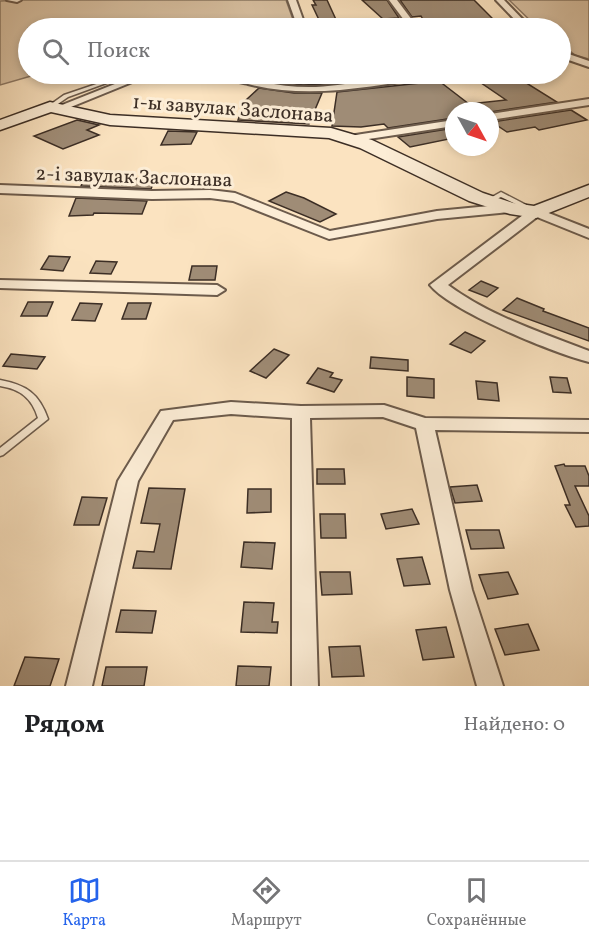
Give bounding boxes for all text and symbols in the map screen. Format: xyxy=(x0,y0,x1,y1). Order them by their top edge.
search box xyxy=(18,18,571,84)
icon: search xyxy=(39,35,72,68)
text: Поиск xyxy=(87,36,150,67)
street label: 1-ы завулак Заслонава xyxy=(131,89,334,131)
north arrow xyxy=(445,102,499,156)
street label: 2-і завулак Заслонава xyxy=(35,161,233,195)
text: Рядом xyxy=(24,707,104,743)
text: Найдено: 0 xyxy=(463,711,565,739)
tab: Карта xyxy=(63,874,106,932)
tab: Маршрут xyxy=(231,874,302,932)
tab: Сохранённые xyxy=(427,874,526,932)

